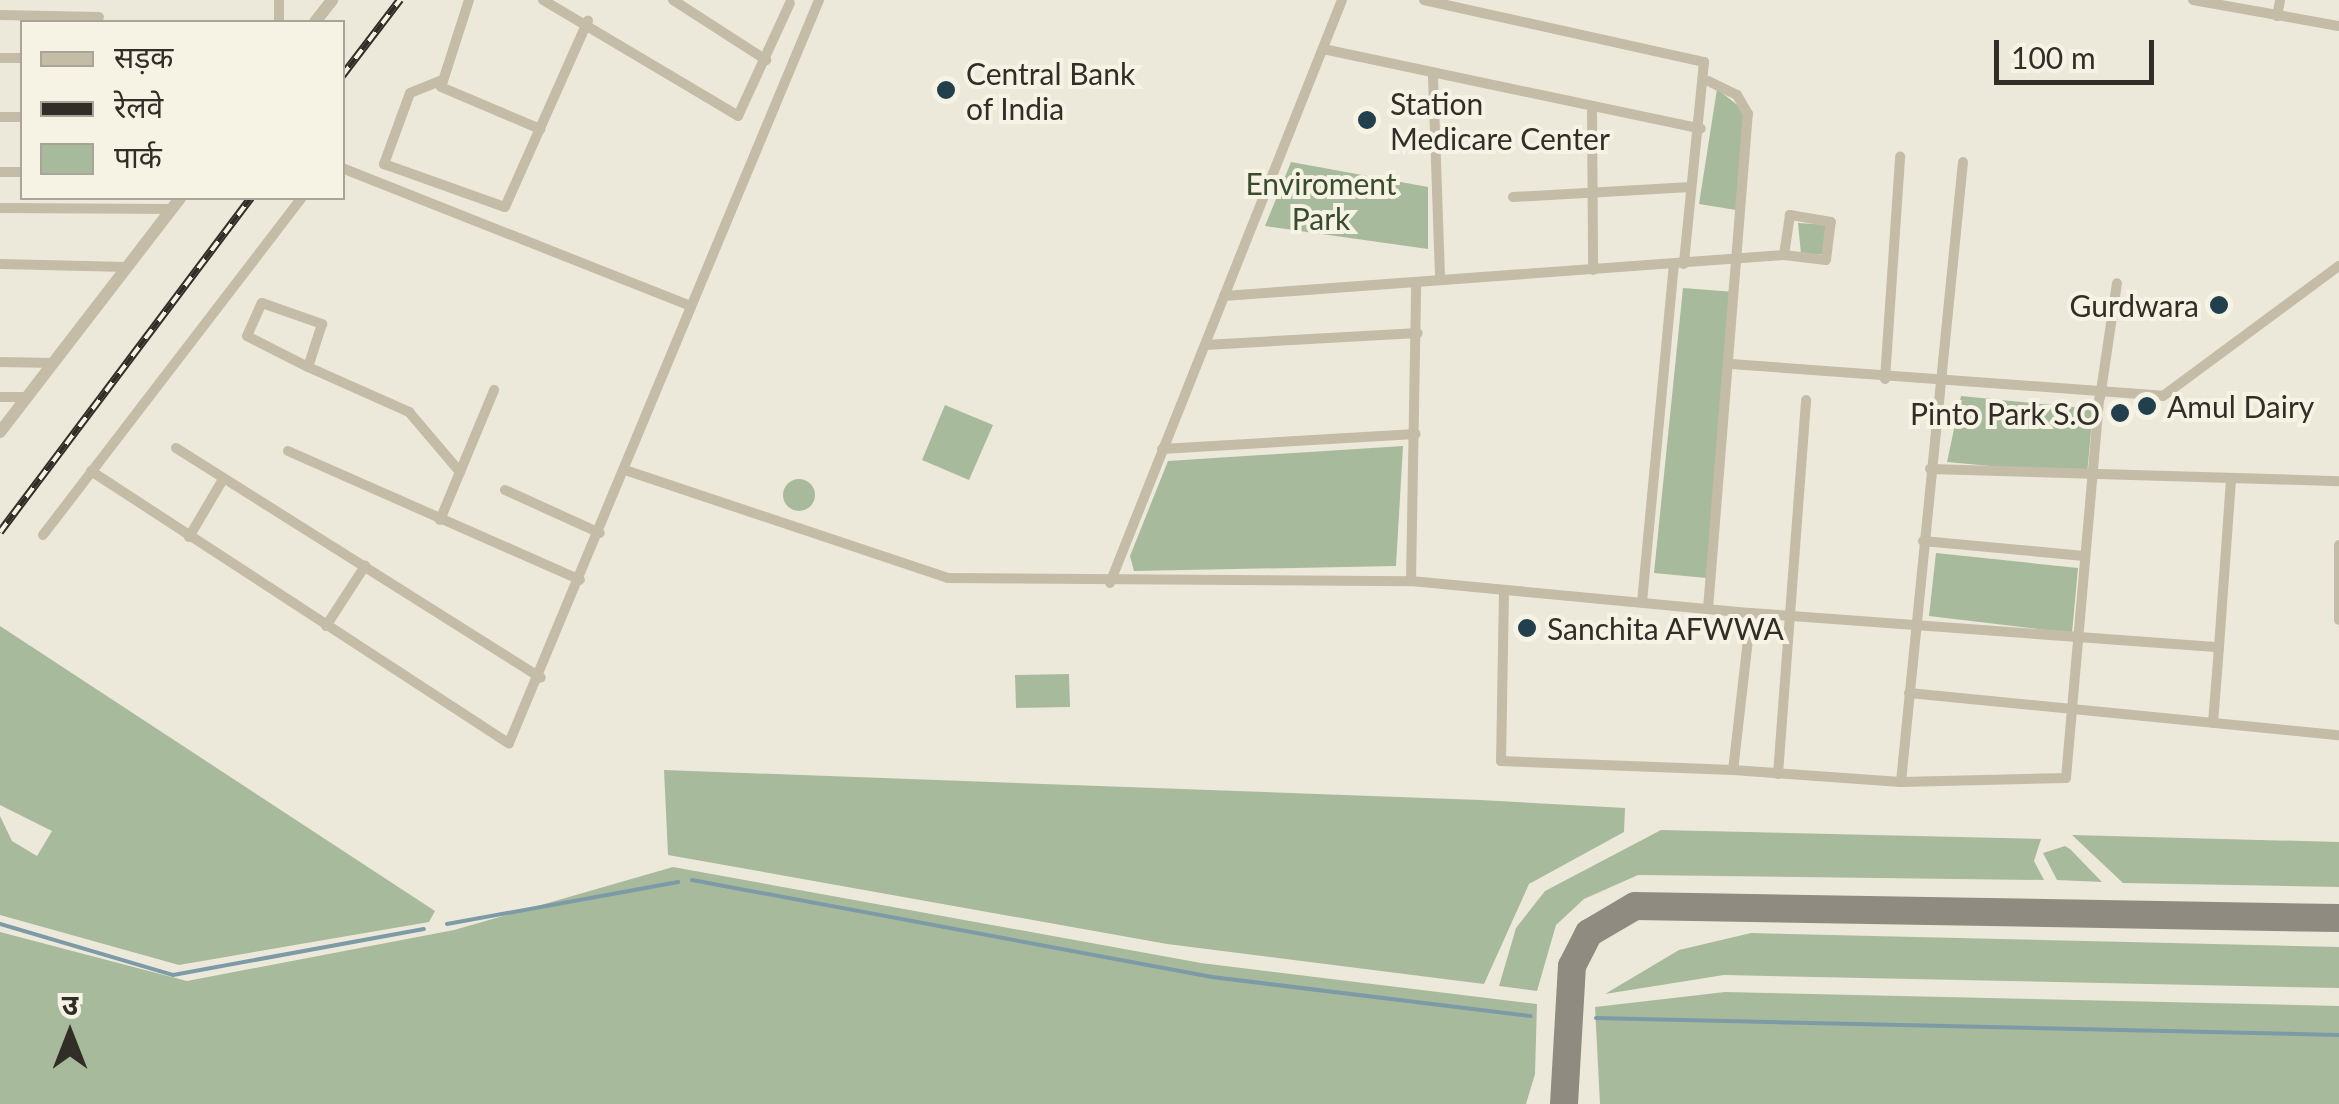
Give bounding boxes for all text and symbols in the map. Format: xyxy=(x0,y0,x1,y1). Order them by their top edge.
legend xyxy=(20,20,345,200)
scale bar xyxy=(1999,20,2159,82)
text: सड़क xyxy=(114,38,173,74)
text: 100 m xyxy=(2011,39,2096,75)
place label: Central Bank of India xyxy=(966,55,1135,126)
marker: Central Bank of India xyxy=(935,79,957,101)
place label: Station Medicare Center xyxy=(1390,85,1610,156)
text: रेलवे xyxy=(114,88,163,124)
marker: Station Medicare Center xyxy=(1354,107,1380,133)
text: पार्क xyxy=(114,138,162,174)
park label: Enviroment Park xyxy=(1245,165,1397,236)
place label: Gurdwara xyxy=(2070,287,2199,323)
marker: Gurdwara xyxy=(2208,294,2230,316)
place label: Amul Dairy xyxy=(2167,388,2314,424)
place label: Pinto Park S.O xyxy=(1910,395,2100,431)
marker: Amul Dairy xyxy=(2136,395,2158,417)
marker: Pinto Park S.O xyxy=(2109,402,2131,424)
place label: Sanchita AFWWA xyxy=(1547,610,1785,646)
marker: Sanchita AFWWA xyxy=(1516,617,1538,639)
north arrow xyxy=(20,984,120,1084)
text: उ xyxy=(62,987,78,1021)

